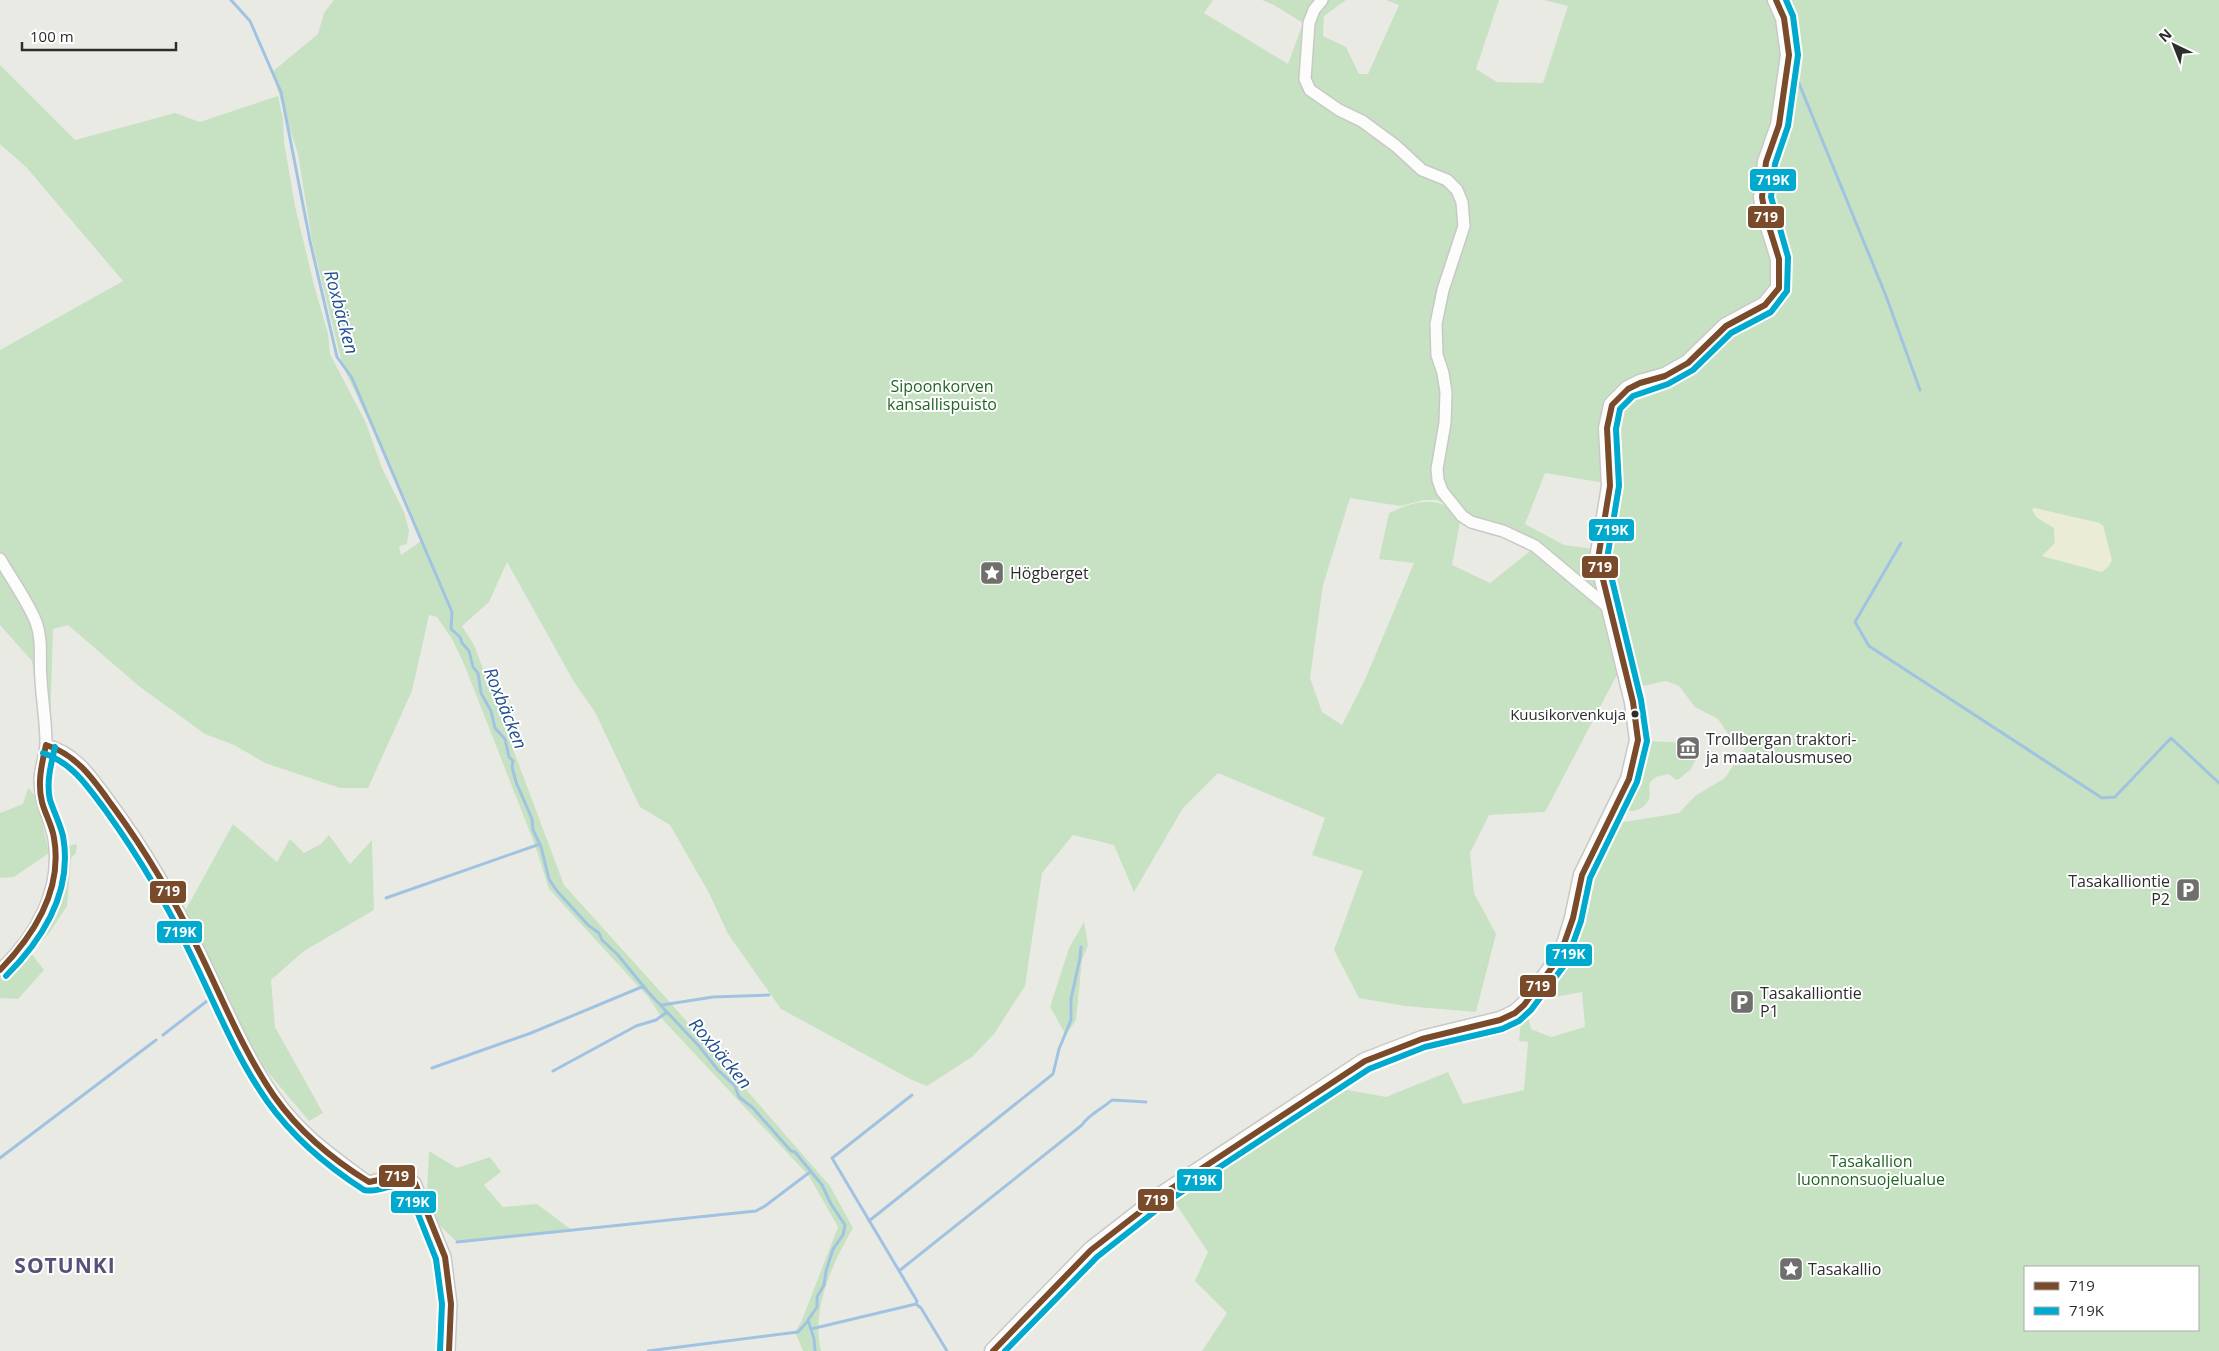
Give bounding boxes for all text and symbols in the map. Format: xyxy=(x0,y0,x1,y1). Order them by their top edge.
scale bar xyxy=(22,20,176,52)
north arrow xyxy=(2149,20,2199,70)
text: N xyxy=(2154,24,2175,46)
text: 100 m xyxy=(30,26,74,46)
line badge: 719K xyxy=(1749,168,1797,192)
text: 719K xyxy=(1756,170,1790,189)
line badge: 719 xyxy=(1747,205,1785,229)
text: 719 xyxy=(1754,207,1778,226)
water label: Roxbäcken xyxy=(319,267,365,357)
park label: Sipoonkorven kansallispuisto xyxy=(887,375,997,415)
line badge: 719K xyxy=(1588,518,1635,542)
text: 719K xyxy=(1595,520,1629,539)
line badge: 719 xyxy=(1581,555,1619,579)
text: 719 xyxy=(1588,557,1612,576)
place icon: Högberget xyxy=(979,560,1005,586)
place label: Högberget xyxy=(1010,562,1089,584)
water label: Roxbäcken xyxy=(479,664,533,752)
place label: Kuusikorvenkuja xyxy=(1510,704,1626,724)
marker: Kuusikorvenkuja xyxy=(1630,709,1640,719)
place label: Trollbergan traktori- ja maatalousmuseo xyxy=(1705,728,1857,768)
museum icon: Trollbergan traktori- ja maatalousmuseo xyxy=(1675,735,1701,761)
place label: Tasakalliontie P2 xyxy=(2068,870,2170,910)
parking icon: Tasakalliontie P2 xyxy=(2175,877,2201,903)
line badge: 719 xyxy=(149,880,187,904)
text: 719 xyxy=(156,881,180,900)
line badge: 719K xyxy=(156,920,203,944)
text: 719K xyxy=(163,922,197,941)
line badge: 719K xyxy=(1545,943,1593,967)
text: 719K xyxy=(1552,944,1586,963)
line badge: 719 xyxy=(1519,974,1557,998)
text: 719 xyxy=(1526,976,1550,995)
place label: Tasakalliontie P1 xyxy=(1760,982,1862,1022)
parking icon: Tasakalliontie P1 xyxy=(1729,989,1755,1015)
water label: Roxbäcken xyxy=(684,1012,758,1094)
park label: Tasakallion luonnonsuojelualue xyxy=(1797,1150,1945,1190)
line badge: 719 xyxy=(378,1164,416,1188)
text: 719 xyxy=(385,1166,409,1185)
line badge: 719K xyxy=(1176,1168,1223,1192)
text: 719K xyxy=(1183,1170,1217,1189)
line badge: 719 xyxy=(1137,1188,1175,1212)
line badge: 719K xyxy=(390,1190,437,1214)
text: 719 xyxy=(1144,1190,1168,1209)
text: 719K xyxy=(396,1192,430,1211)
district label: SOTUNKI xyxy=(14,1251,116,1279)
place icon: Tasakallio xyxy=(1778,1256,1804,1282)
place label: Tasakallio xyxy=(1808,1258,1881,1280)
legend xyxy=(2024,1266,2199,1331)
text: 719 xyxy=(2069,1275,2095,1295)
text: 719K xyxy=(2069,1300,2105,1320)

